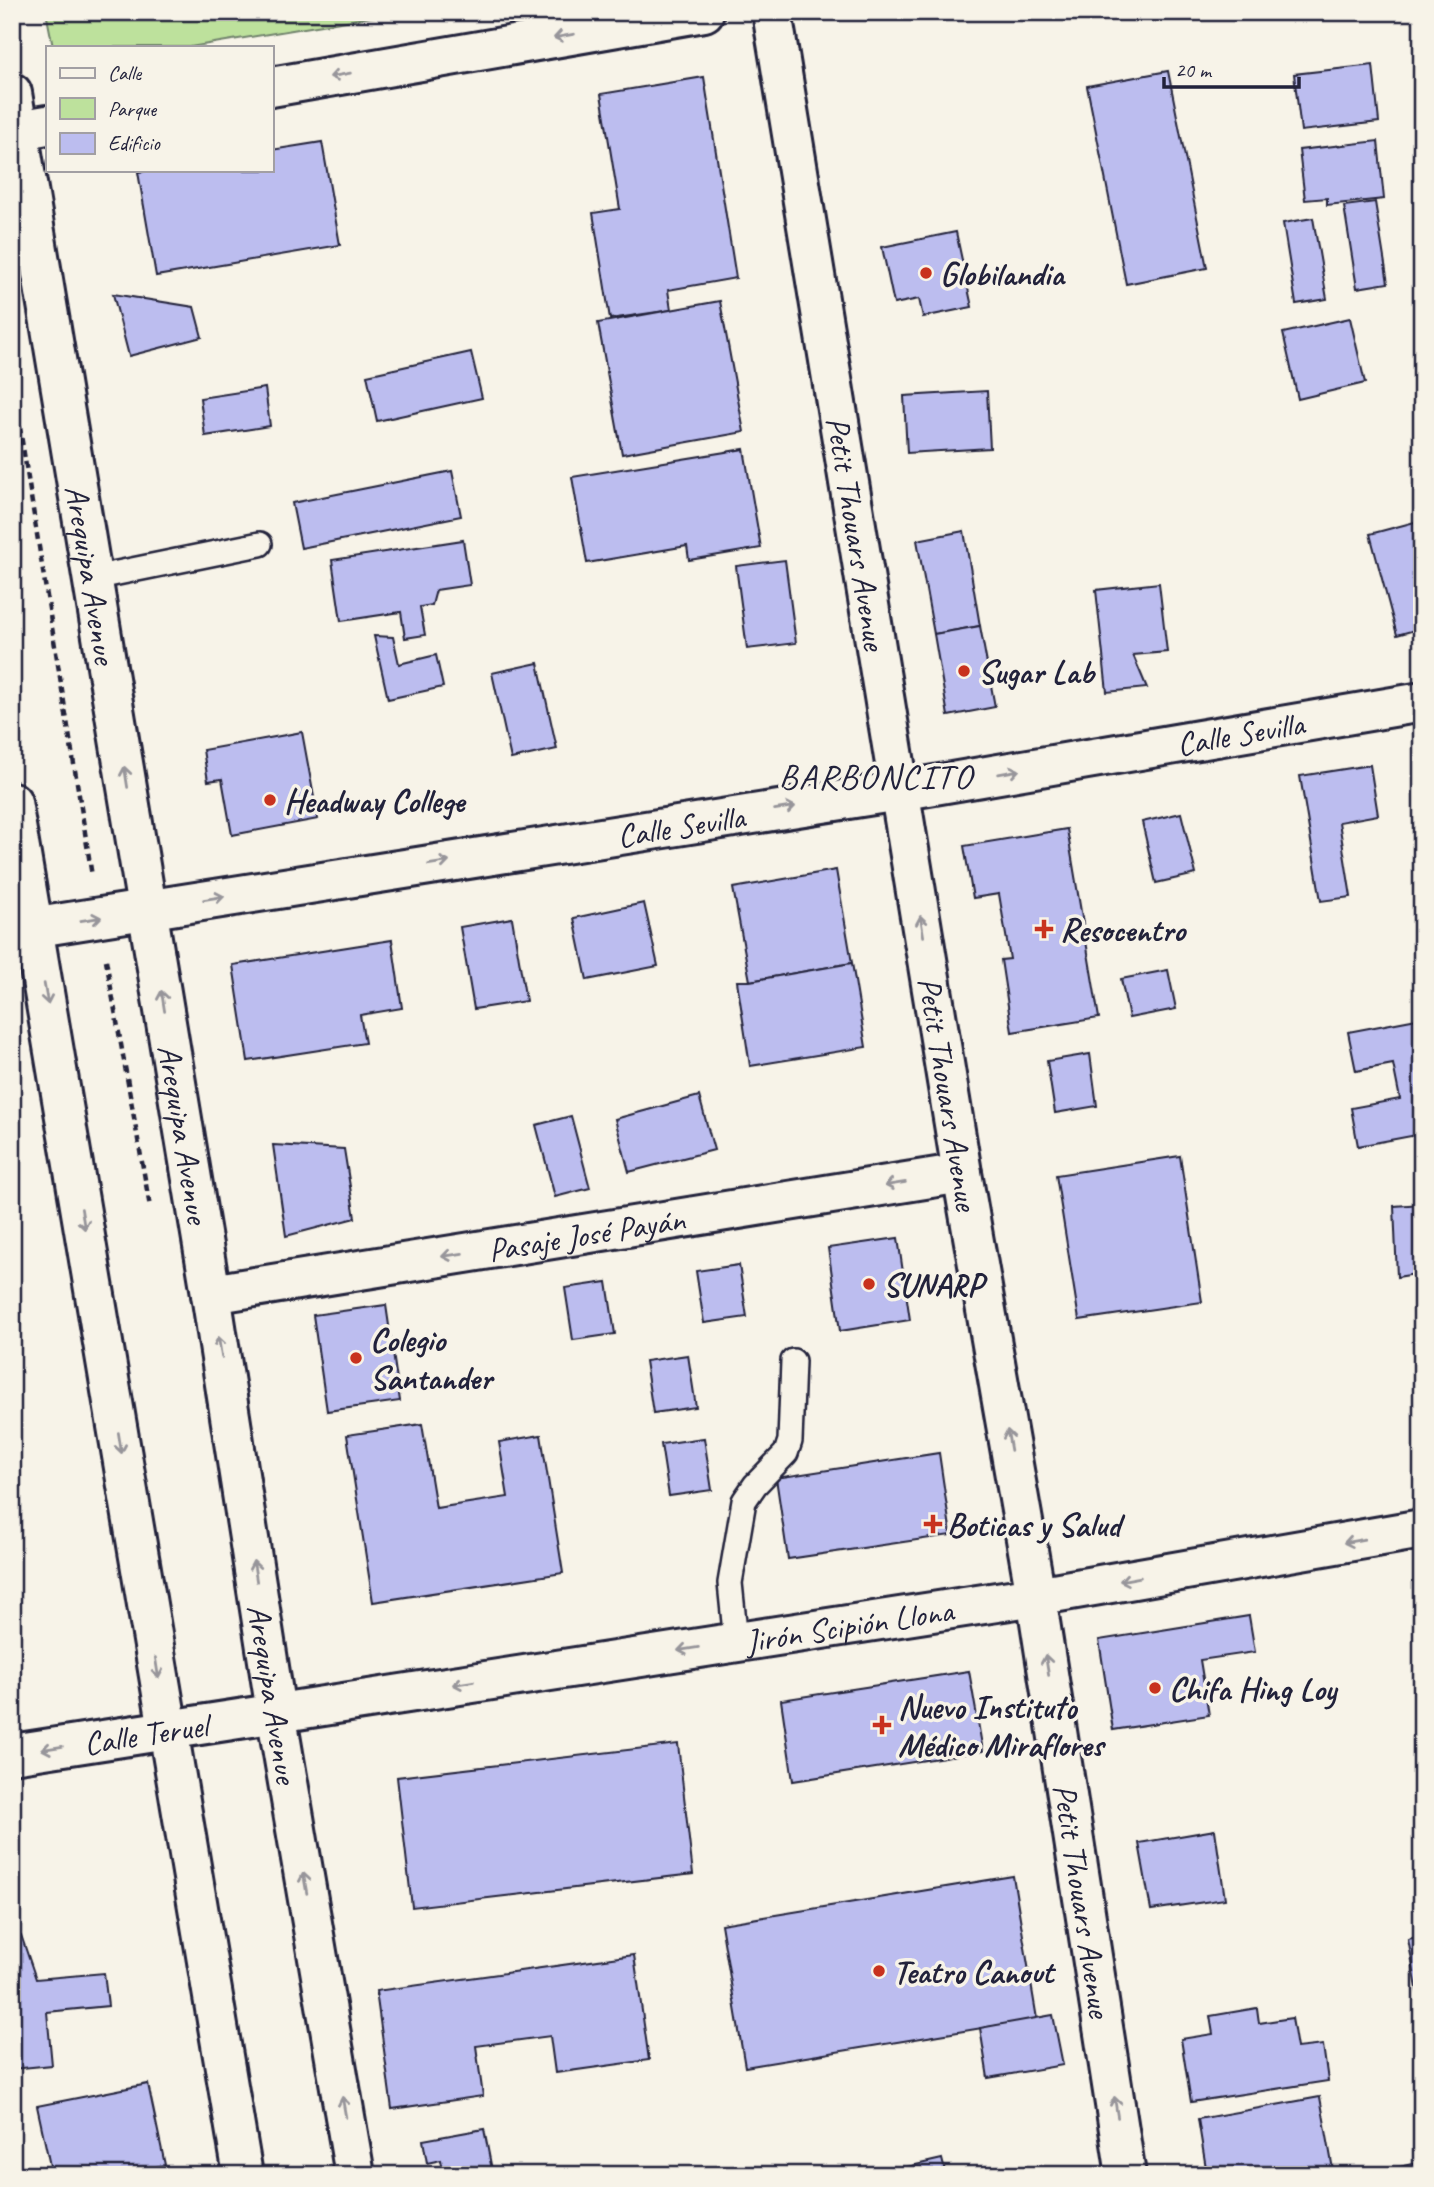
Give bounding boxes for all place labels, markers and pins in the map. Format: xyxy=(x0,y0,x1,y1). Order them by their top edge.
place label: Globilandia xyxy=(940,253,1066,295)
marker: Globilandia xyxy=(918,265,934,281)
place label: Sugar Lab xyxy=(978,651,1096,693)
marker: Sugar Lab xyxy=(956,663,972,679)
place label: Headway College xyxy=(284,780,467,822)
marker: Headway College xyxy=(262,792,278,808)
place label: Resocentro xyxy=(1060,909,1187,951)
marker: Resocentro xyxy=(1034,919,1054,939)
place label: SUNARP xyxy=(883,1264,988,1306)
marker: SUNARP xyxy=(861,1276,877,1292)
place label: Colegio Santander xyxy=(370,1319,495,1399)
marker: Colegio Santander xyxy=(348,1350,364,1366)
place label: Boticas y Salud xyxy=(947,1504,1126,1546)
marker: Boticas y Salud xyxy=(925,1516,941,1532)
place label: Chifa Hing Loy xyxy=(1169,1668,1339,1710)
marker: Chifa Hing Loy xyxy=(1147,1680,1163,1696)
place label: Nuevo Instituto Médico Miraflores xyxy=(898,1686,1106,1766)
marker: Nuevo Instituto Médico Miraflores xyxy=(872,1715,892,1735)
place label: Teatro Canout xyxy=(893,1951,1056,1993)
marker: Teatro Canout xyxy=(871,1963,887,1979)

